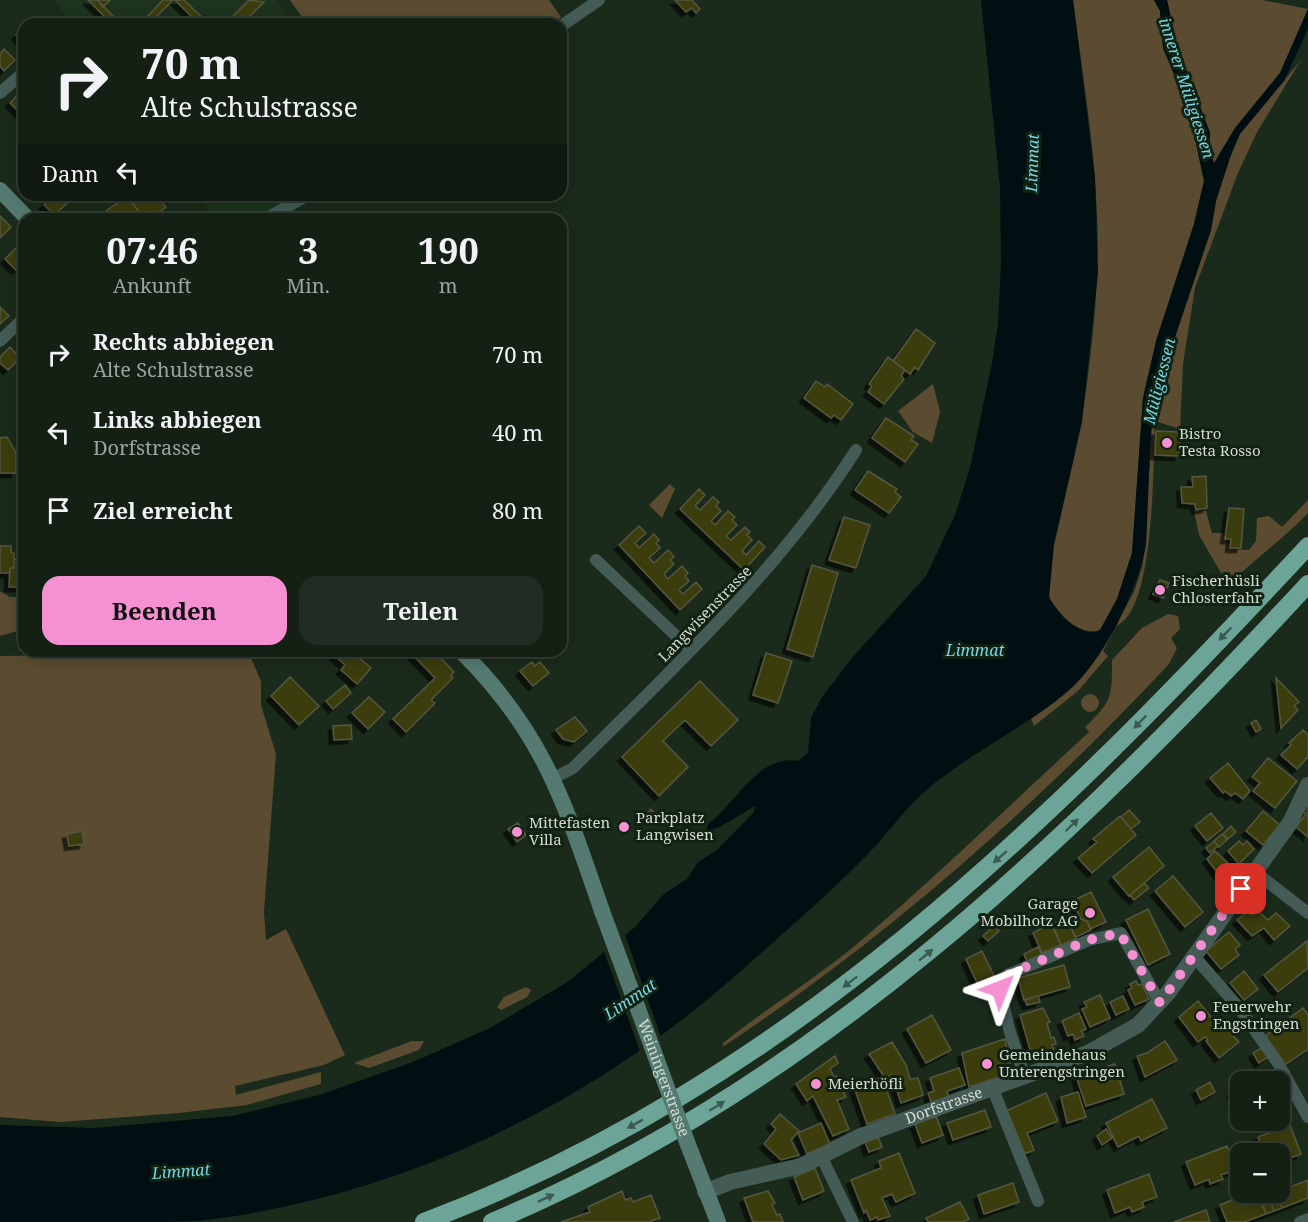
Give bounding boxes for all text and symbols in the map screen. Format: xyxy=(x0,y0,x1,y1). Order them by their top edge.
water label: innerer Müligiessen xyxy=(1154,15,1220,162)
text: 70 m xyxy=(141,34,241,91)
icon: right xyxy=(42,42,120,120)
text: Alte Schulstrasse xyxy=(141,88,358,125)
water label: Limmat xyxy=(1020,133,1044,194)
icon: left xyxy=(111,156,144,189)
text: Dann xyxy=(42,158,99,188)
text: 07:46 xyxy=(106,226,198,275)
text: 3 xyxy=(298,226,318,275)
text: 190 xyxy=(418,226,479,275)
text: Ankunft xyxy=(113,272,192,299)
text: Min. xyxy=(287,272,330,299)
text: m xyxy=(439,272,458,299)
text: Rechts abbiegen xyxy=(93,326,274,356)
water label: Müligiessen xyxy=(1137,335,1180,427)
icon: right xyxy=(42,338,75,371)
text: 70 m xyxy=(492,339,543,369)
text: Alte Schulstrasse xyxy=(93,356,254,383)
text: Links abbiegen xyxy=(93,404,262,434)
icon: left xyxy=(42,416,75,449)
text: 40 m xyxy=(492,417,543,447)
place label: Bistro Testa Rosso xyxy=(1179,423,1261,460)
text: Dorfstrasse xyxy=(93,434,201,461)
marker: Bistro Testa Rosso xyxy=(1160,436,1174,450)
icon: arrive xyxy=(42,494,75,527)
text: Ziel erreicht xyxy=(93,495,233,525)
text: 80 m xyxy=(492,495,543,525)
street label: Langwisenstrasse xyxy=(653,561,755,666)
place label: Fischerhüsli Chlosterfahr xyxy=(1172,570,1262,607)
button: Beenden xyxy=(42,576,287,645)
button: Teilen xyxy=(299,576,543,645)
marker: Fischerhüsli Chlosterfahr xyxy=(1153,583,1167,597)
one-way arrow xyxy=(1218,627,1232,642)
water label: Limmat xyxy=(945,639,1004,661)
one-way arrow xyxy=(1134,715,1148,729)
place label: Parkplatz Langwisen xyxy=(636,807,714,844)
place label: Mittefasten Villa xyxy=(529,812,611,849)
one-way arrow xyxy=(1065,819,1079,833)
marker: Parkplatz Langwisen xyxy=(617,820,631,834)
marker: Mittefasten Villa xyxy=(510,825,524,839)
one-way arrow xyxy=(993,850,1008,863)
pin xyxy=(1215,863,1266,914)
icon: arrive xyxy=(1224,872,1257,905)
place label: Garage Mobilhotz AG xyxy=(981,893,1078,930)
marker: Garage Mobilhotz AG xyxy=(1083,906,1097,920)
one-way arrow xyxy=(918,948,934,961)
position arrow xyxy=(968,957,1032,1021)
water label: Limmat xyxy=(599,973,661,1025)
one-way arrow xyxy=(843,976,858,988)
place label: Feuerwehr Engstringen xyxy=(1213,996,1300,1033)
marker: Feuerwehr Engstringen xyxy=(1194,1009,1208,1023)
street label: Weiningerstrasse xyxy=(634,1016,695,1139)
place label: Gemeindehaus Unterengstringen xyxy=(999,1044,1125,1081)
marker: Gemeindehaus Unterengstringen xyxy=(980,1057,994,1071)
map controls xyxy=(1230,1071,1290,1203)
button: + xyxy=(1230,1071,1290,1131)
place label: Meierhöfli xyxy=(828,1073,903,1093)
marker: Meierhöfli xyxy=(809,1077,823,1091)
street label: Dorfstrasse xyxy=(902,1081,985,1128)
one-way arrow xyxy=(709,1100,725,1112)
one-way arrow xyxy=(627,1119,643,1130)
button: − xyxy=(1230,1143,1290,1203)
water label: Limmat xyxy=(150,1158,211,1184)
one-way arrow xyxy=(537,1194,554,1203)

